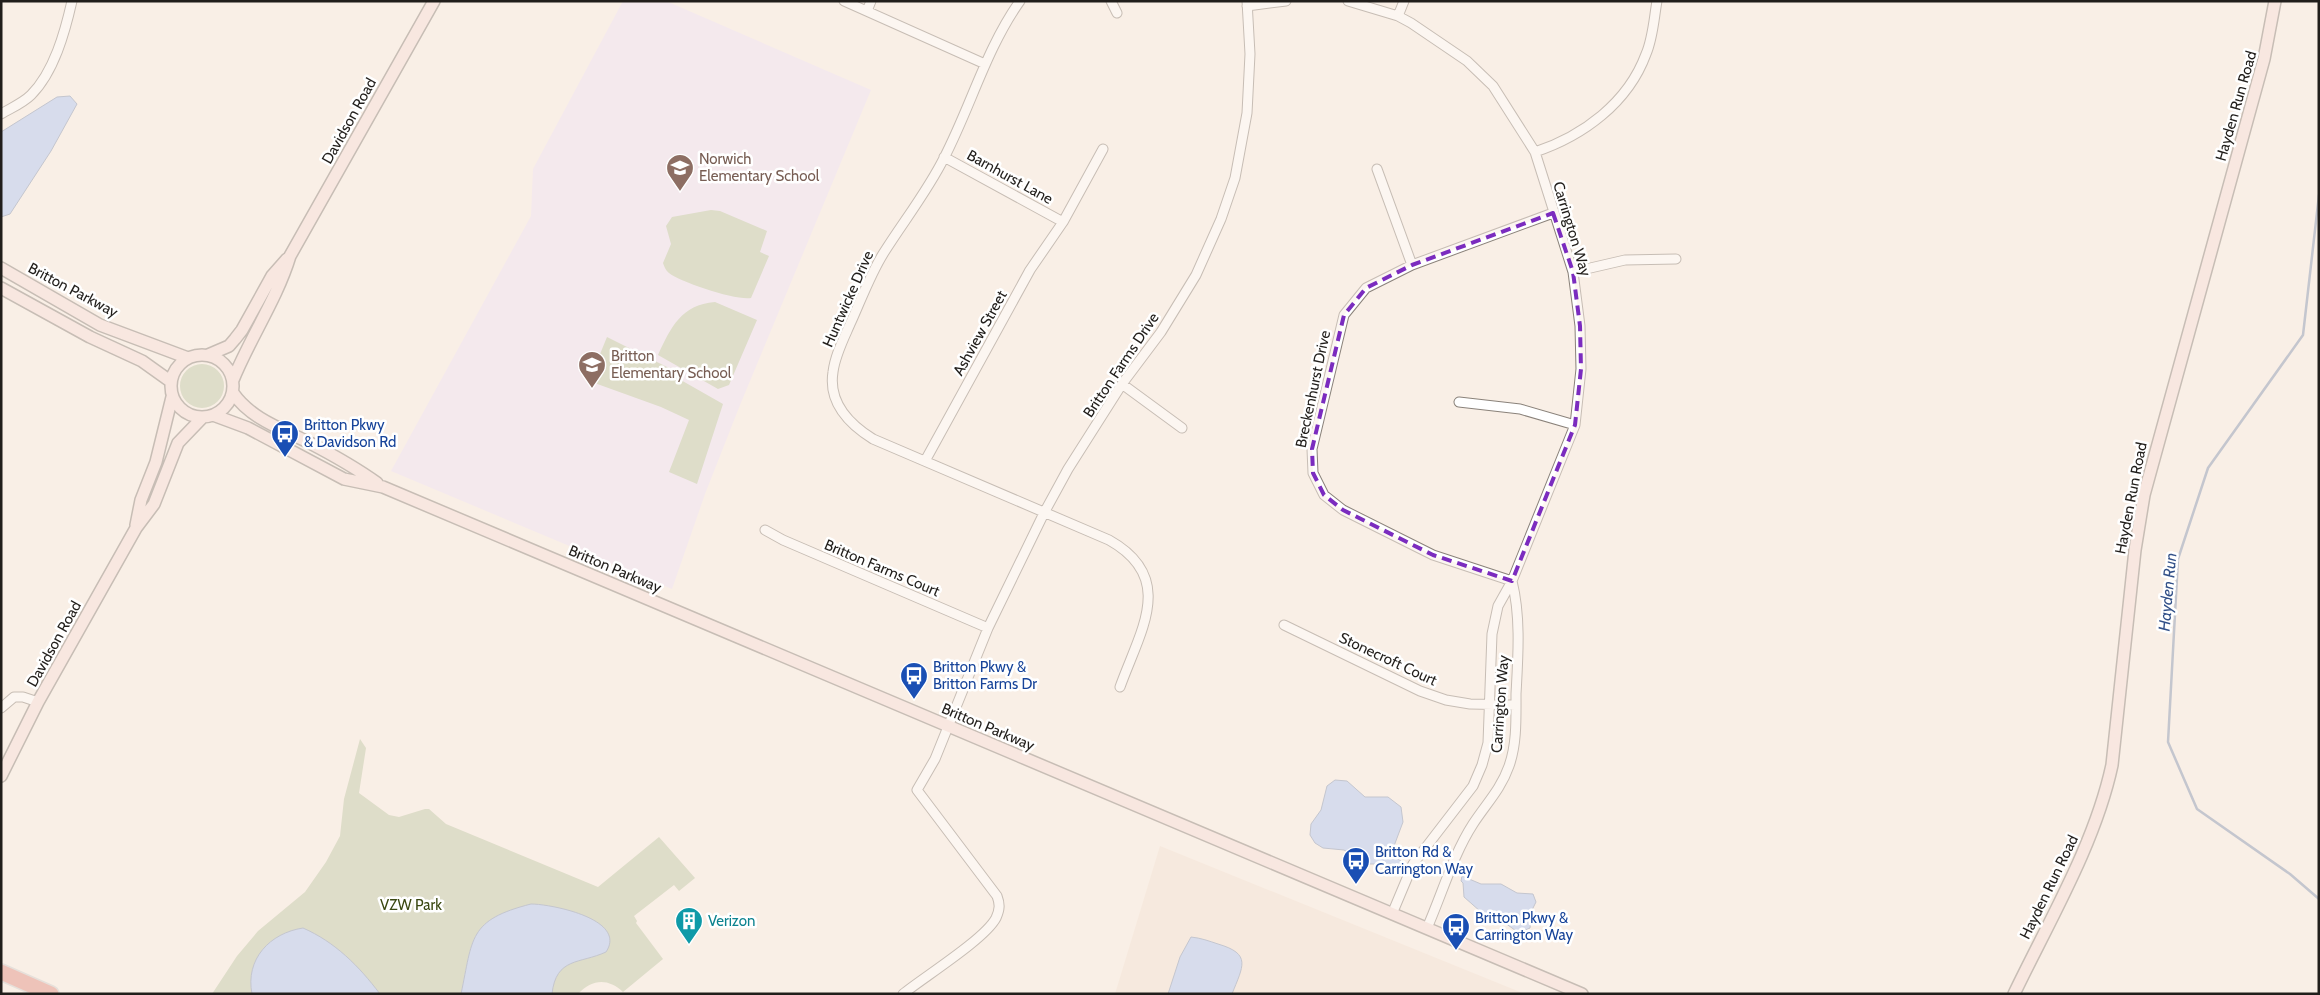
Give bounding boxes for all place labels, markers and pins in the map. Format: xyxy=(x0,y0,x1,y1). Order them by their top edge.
place label: Norwich Elementary School xyxy=(699,150,820,185)
school or university icon: Norwich Elementary School xyxy=(665,153,695,192)
place label: Britton Elementary School xyxy=(611,347,732,382)
school or university icon: Britton Elementary School xyxy=(577,350,607,389)
place label: Britton Pkwy & Davidson Rd xyxy=(304,416,396,451)
bus stop icon: Britton Pkwy & Davidson Rd xyxy=(270,419,300,458)
place label: Britton Pkwy & Britton Farms Dr xyxy=(933,658,1037,693)
bus stop icon: Britton Pkwy & Britton Farms Dr xyxy=(899,661,929,700)
place label: Britton Rd & Carrington Way xyxy=(1375,843,1473,878)
bus stop icon: Britton Rd & Carrington Way xyxy=(1341,846,1371,885)
building icon: Verizon xyxy=(674,906,704,945)
place label: Britton Pkwy & Carrington Way xyxy=(1475,909,1573,944)
place label: Verizon xyxy=(708,912,755,930)
bus stop icon: Britton Pkwy & Carrington Way xyxy=(1441,912,1471,951)

